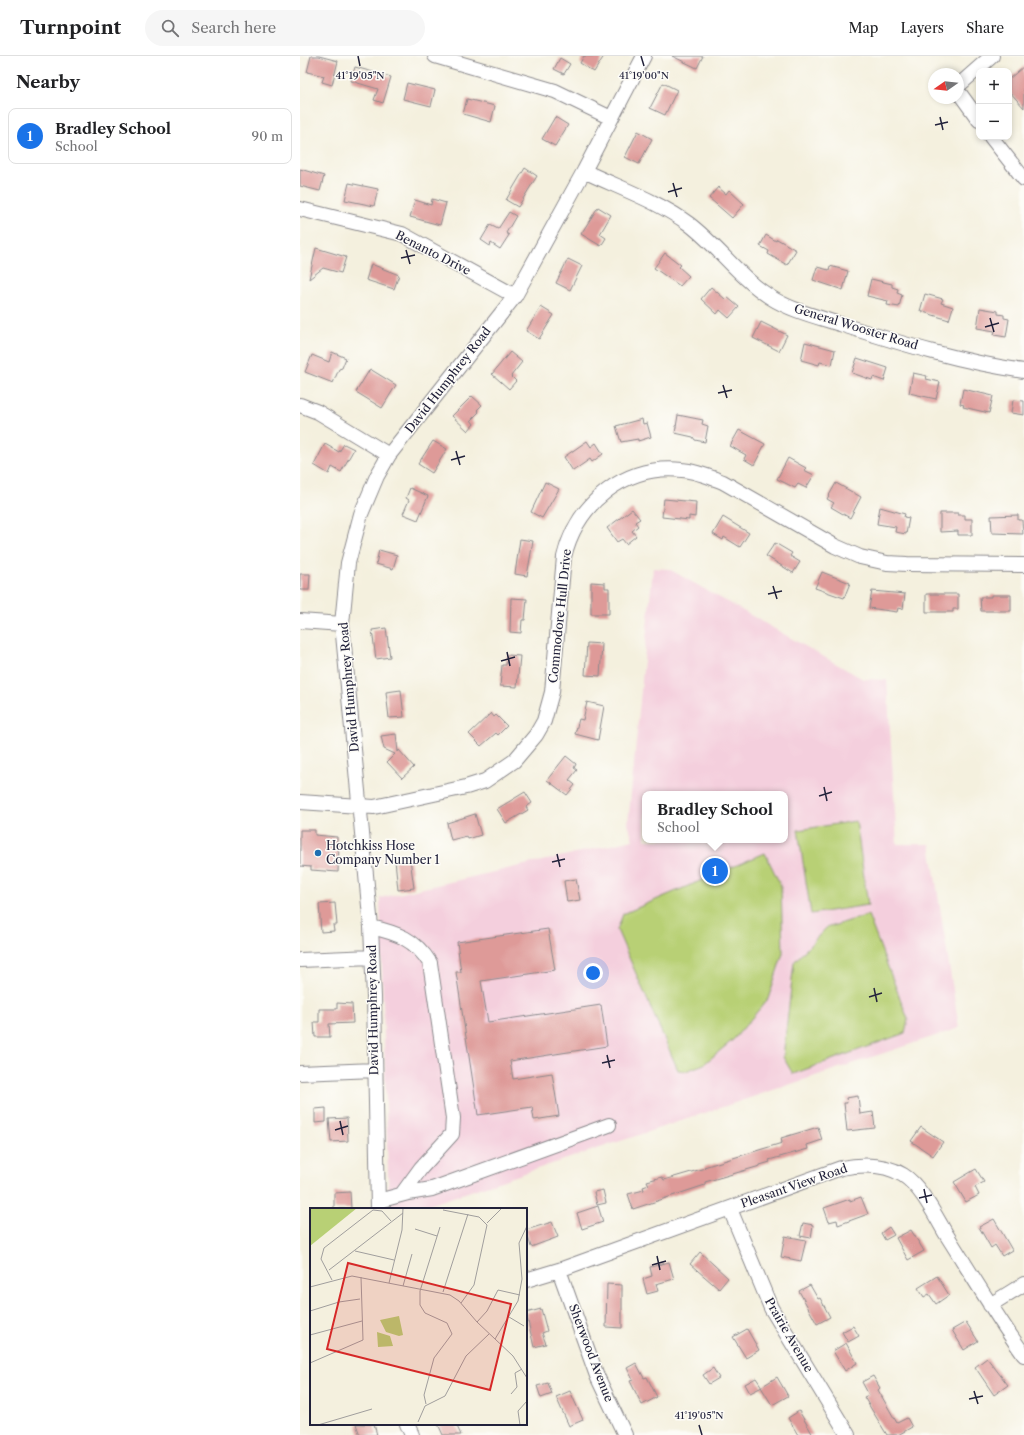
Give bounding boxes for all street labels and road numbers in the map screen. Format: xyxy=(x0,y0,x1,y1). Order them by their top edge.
street label: Benanto Drive xyxy=(393,227,474,278)
street label: General Wooster Road xyxy=(792,301,921,353)
street label: David Humphrey Road xyxy=(402,323,494,436)
street label: Commodore Hull Drive xyxy=(545,548,574,684)
street label: David Humphrey Road xyxy=(335,621,362,753)
street label: David Humphrey Road xyxy=(364,944,381,1075)
street label: Pleasant View Road xyxy=(739,1160,850,1211)
street label: Prairie Avenue xyxy=(762,1295,817,1375)
street label: Sherwood Avenue xyxy=(566,1302,617,1404)

